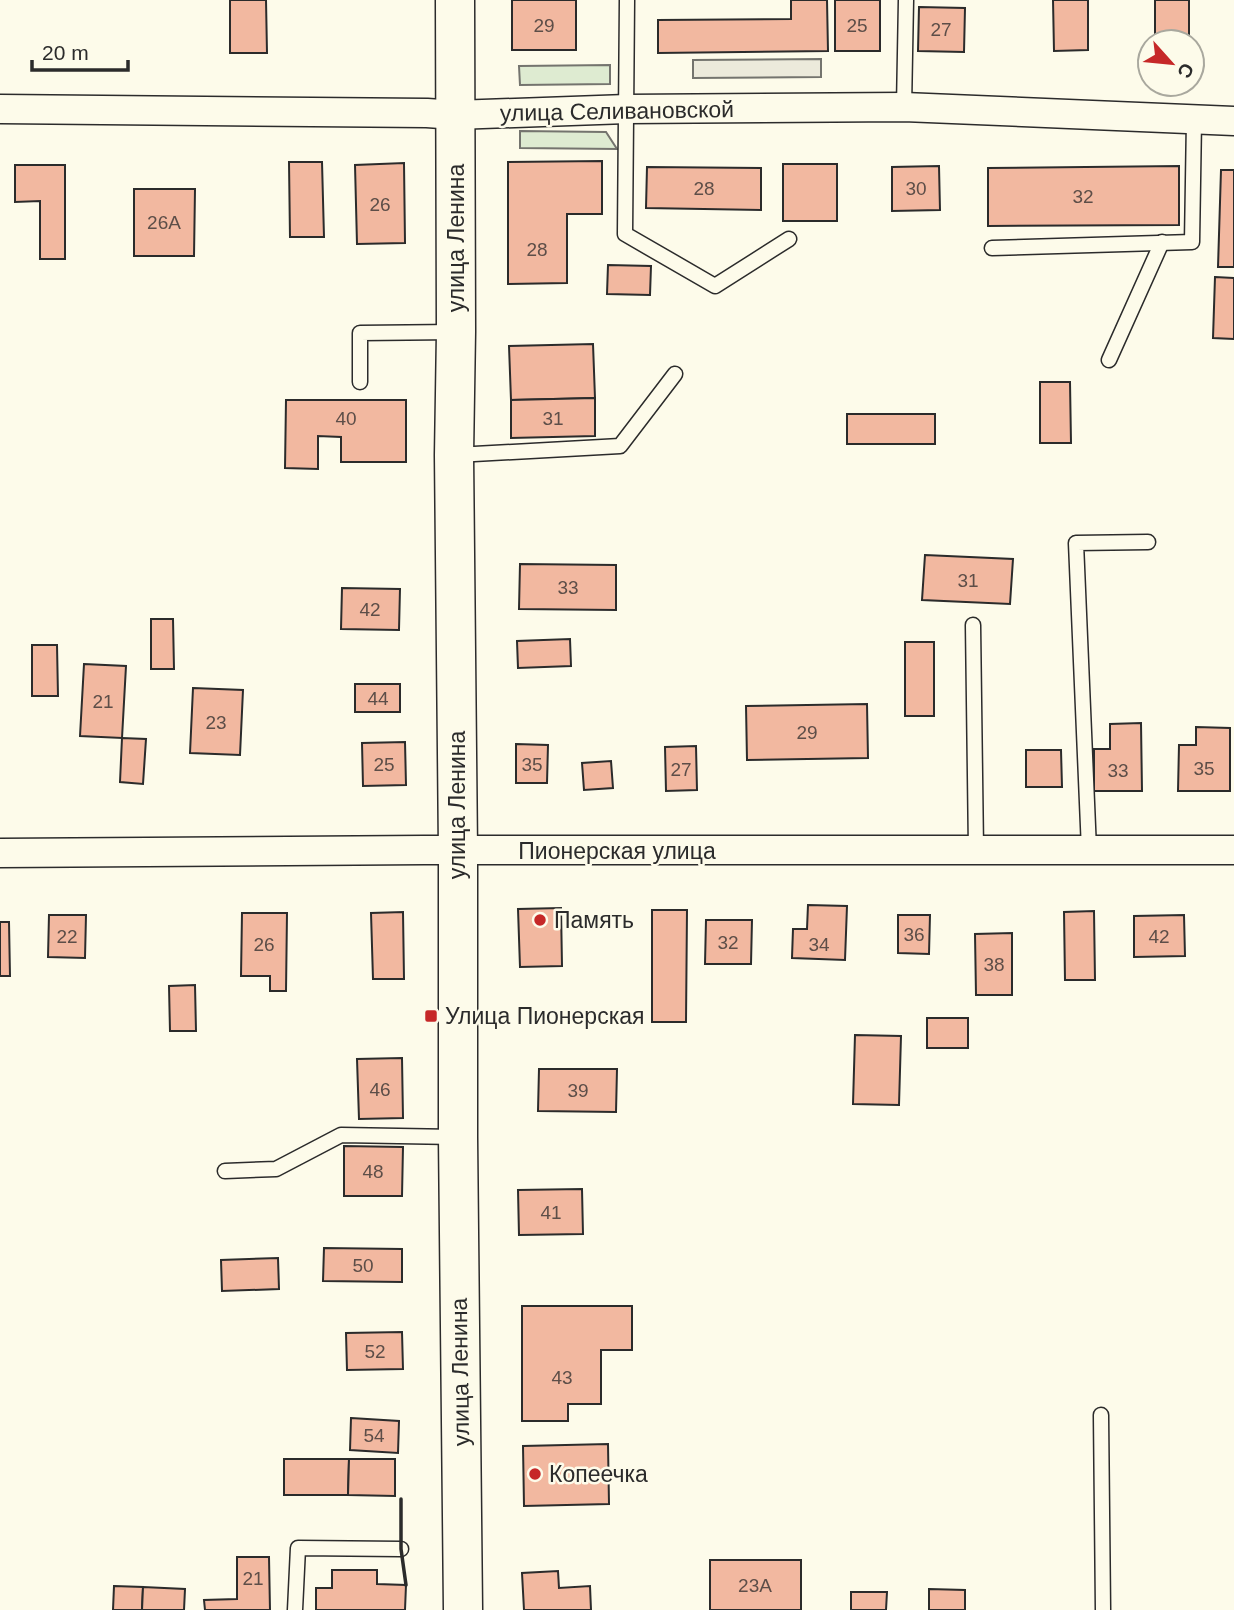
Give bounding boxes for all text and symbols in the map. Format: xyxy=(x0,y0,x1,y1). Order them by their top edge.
house number: 29 xyxy=(533,15,555,36)
house number: 25 xyxy=(846,15,868,36)
house number: 27 xyxy=(930,19,952,40)
scale bar xyxy=(32,28,128,72)
north arrow xyxy=(1136,28,1206,98)
text: 20 m xyxy=(42,41,89,64)
text: С xyxy=(1173,60,1198,82)
street label: улица Селивановской xyxy=(500,96,734,126)
street label: улица Ленина xyxy=(443,164,469,312)
house number: 28 xyxy=(693,178,715,199)
house number: 30 xyxy=(905,178,927,199)
house number: 32 xyxy=(1072,186,1094,207)
house number: 26 xyxy=(369,194,391,215)
house number: 26А xyxy=(147,212,181,233)
house number: 28 xyxy=(526,239,548,260)
house number: 40 xyxy=(335,408,357,429)
house number: 31 xyxy=(542,408,564,429)
house number: 31 xyxy=(957,570,979,591)
house number: 33 xyxy=(557,577,579,598)
house number: 42 xyxy=(359,599,381,620)
house number: 44 xyxy=(367,688,389,709)
house number: 21 xyxy=(92,691,114,712)
house number: 23 xyxy=(205,712,227,733)
house number: 29 xyxy=(796,722,818,743)
street label: улица Ленина xyxy=(444,731,470,879)
house number: 25 xyxy=(373,754,395,775)
house number: 35 xyxy=(521,754,543,775)
house number: 35 xyxy=(1193,758,1215,779)
house number: 27 xyxy=(670,759,692,780)
house number: 33 xyxy=(1107,760,1129,781)
street label: Пионерская улица xyxy=(518,838,716,864)
place label: Память xyxy=(554,907,634,933)
marker: Память xyxy=(532,912,548,928)
house number: 36 xyxy=(903,924,925,945)
house number: 22 xyxy=(56,926,78,947)
house number: 42 xyxy=(1148,926,1170,947)
house number: 32 xyxy=(717,932,739,953)
house number: 26 xyxy=(253,934,275,955)
house number: 34 xyxy=(808,934,830,955)
house number: 38 xyxy=(983,954,1005,975)
place label: Улица Пионерская xyxy=(445,1003,644,1029)
marker: Улица Пионерская xyxy=(423,1008,439,1024)
house number: 46 xyxy=(369,1079,391,1100)
house number: 39 xyxy=(567,1080,589,1101)
house number: 48 xyxy=(362,1161,384,1182)
house number: 41 xyxy=(540,1202,562,1223)
house number: 50 xyxy=(352,1255,374,1276)
street label: улица Ленина xyxy=(446,1297,474,1446)
house number: 52 xyxy=(364,1341,386,1362)
house number: 43 xyxy=(551,1367,573,1388)
house number: 54 xyxy=(363,1425,385,1446)
place label: Копеечка xyxy=(549,1461,648,1487)
marker: Копеечка xyxy=(527,1466,543,1482)
house number: 21 xyxy=(242,1568,264,1589)
house number: 23А xyxy=(738,1575,772,1596)

